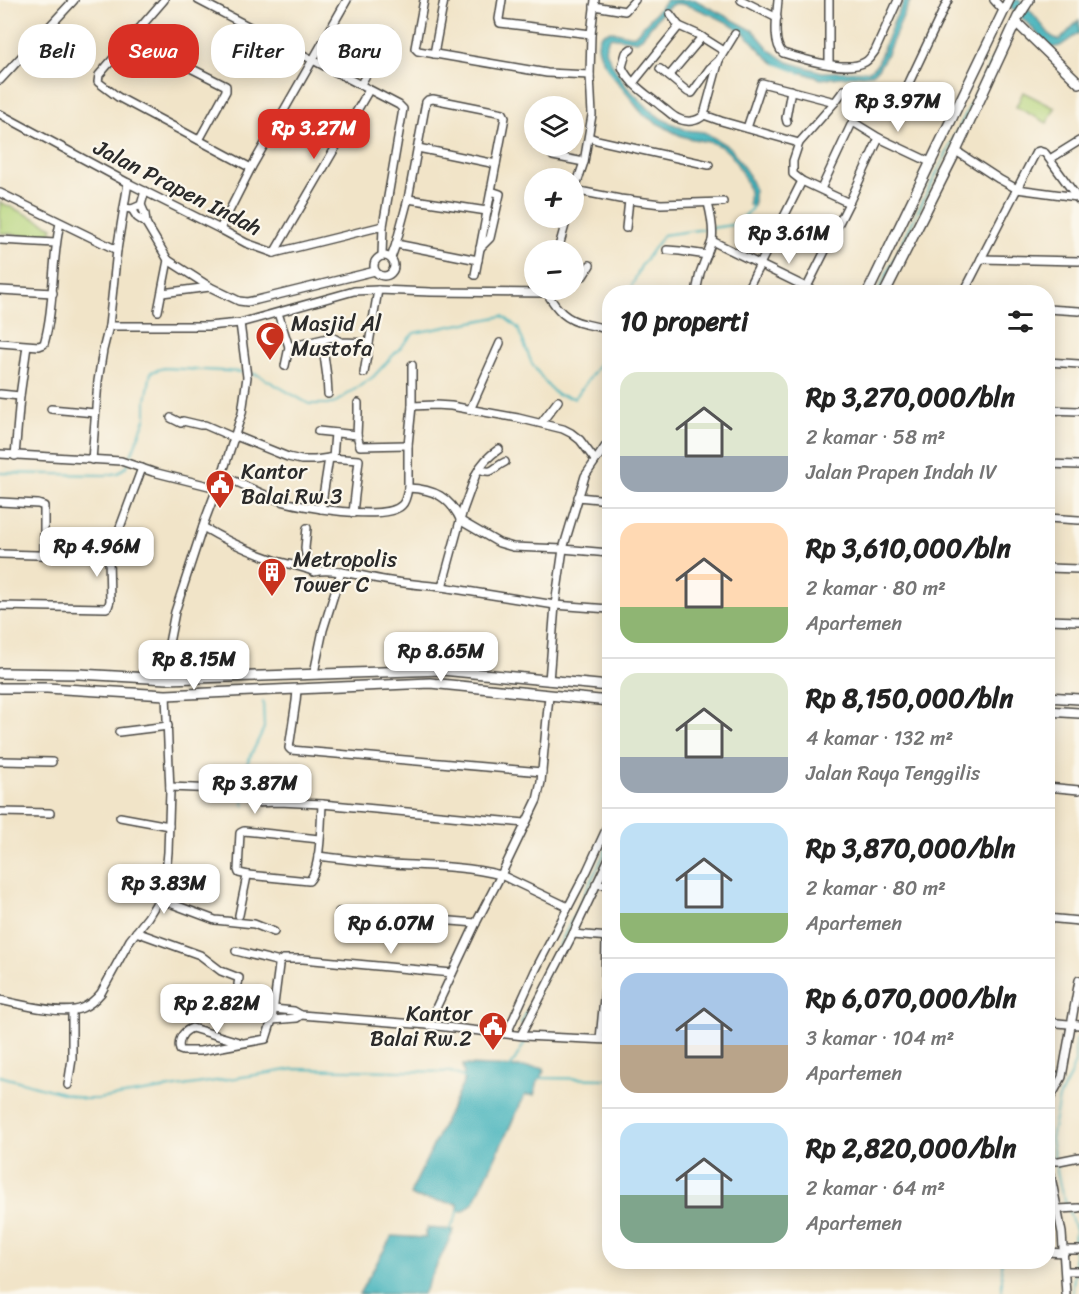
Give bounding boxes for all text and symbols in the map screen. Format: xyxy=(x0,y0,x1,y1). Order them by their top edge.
chip: Beli xyxy=(18,24,96,78)
chip: Sewa xyxy=(108,24,199,78)
chip: Filter xyxy=(211,24,305,78)
chip: Baru xyxy=(317,24,402,78)
pin: Rp 3.97M xyxy=(836,82,960,133)
text: Rp 3.97M xyxy=(856,84,940,119)
map controls xyxy=(524,96,584,300)
button: layers xyxy=(524,96,584,156)
pin: Rp 3.27M xyxy=(252,109,376,160)
text: Rp 3.27M xyxy=(272,111,356,146)
street label: Jalan Prapen Indah xyxy=(86,128,269,247)
button: + xyxy=(524,168,584,228)
pin: Rp 3.61M xyxy=(727,214,851,265)
text: Rp 3.61M xyxy=(748,216,830,251)
button: − xyxy=(524,240,584,300)
text: 10 properti xyxy=(620,298,748,344)
place label: Masjid Al Mustofa xyxy=(291,304,382,368)
icon: filters xyxy=(1004,305,1037,338)
mosque icon: Masjid Al Mustofa xyxy=(254,320,286,362)
text: Rp 3,270,000/bln xyxy=(806,374,1015,420)
icon: home xyxy=(668,396,740,468)
text: 2 kamar · 58 m² xyxy=(806,420,945,455)
place label: Kantor Balai Rw.3 xyxy=(241,452,342,516)
text: Jalan Prapen Indah IV xyxy=(806,455,997,490)
public building icon: Kantor Balai Rw.3 xyxy=(204,468,236,510)
text: Rp 3,610,000/bln xyxy=(806,525,1011,571)
pin: Rp 4.96M xyxy=(35,527,159,578)
text: Rp 4.96M xyxy=(54,529,140,564)
place label: Metropolis Tower C xyxy=(293,540,398,604)
icon: home xyxy=(668,547,740,619)
building icon: Metropolis Tower C xyxy=(256,556,288,598)
text: 2 kamar · 80 m² xyxy=(806,571,946,606)
text: Apartemen xyxy=(806,606,902,641)
pin: Rp 8.65M xyxy=(379,632,503,683)
text: Rp 8.65M xyxy=(398,634,484,669)
pin: Rp 8.15M xyxy=(132,640,256,691)
text: Rp 8.15M xyxy=(152,642,236,677)
text: Rp 8,150,000/bln xyxy=(806,675,1013,721)
icon: home xyxy=(668,697,740,769)
text: 4 kamar · 132 m² xyxy=(806,721,953,756)
text: Jalan Raya Tenggilis xyxy=(806,756,980,791)
pin: Rp 3.87M xyxy=(193,764,317,815)
text: Rp 3.87M xyxy=(213,766,297,801)
text: Rp 3,870,000/bln xyxy=(806,825,1015,871)
icon: home xyxy=(668,847,740,919)
pin: Rp 3.83M xyxy=(102,864,226,915)
text: Rp 3.83M xyxy=(122,866,206,901)
text: 2 kamar · 80 m² xyxy=(806,871,946,906)
pin: Rp 6.07M xyxy=(329,904,453,955)
text: Rp 6.07M xyxy=(348,906,434,941)
text: Apartemen xyxy=(806,906,902,941)
text: Rp 6,070,000/bln xyxy=(806,975,1017,1021)
pin: Rp 2.82M xyxy=(155,984,279,1035)
text: Rp 2.82M xyxy=(174,986,260,1021)
place label: Kantor Balai Rw.2 xyxy=(370,994,473,1058)
icon: home xyxy=(668,997,740,1069)
public building icon: Kantor Balai Rw.2 xyxy=(477,1010,509,1052)
text: 3 kamar · 104 m² xyxy=(806,1021,954,1056)
text: Apartemen xyxy=(806,1056,902,1091)
text: Rp 2,820,000/bln xyxy=(806,1125,1016,1171)
icon: home xyxy=(668,1147,740,1219)
text: 2 kamar · 64 m² xyxy=(806,1171,945,1206)
text: Apartemen xyxy=(806,1206,902,1241)

